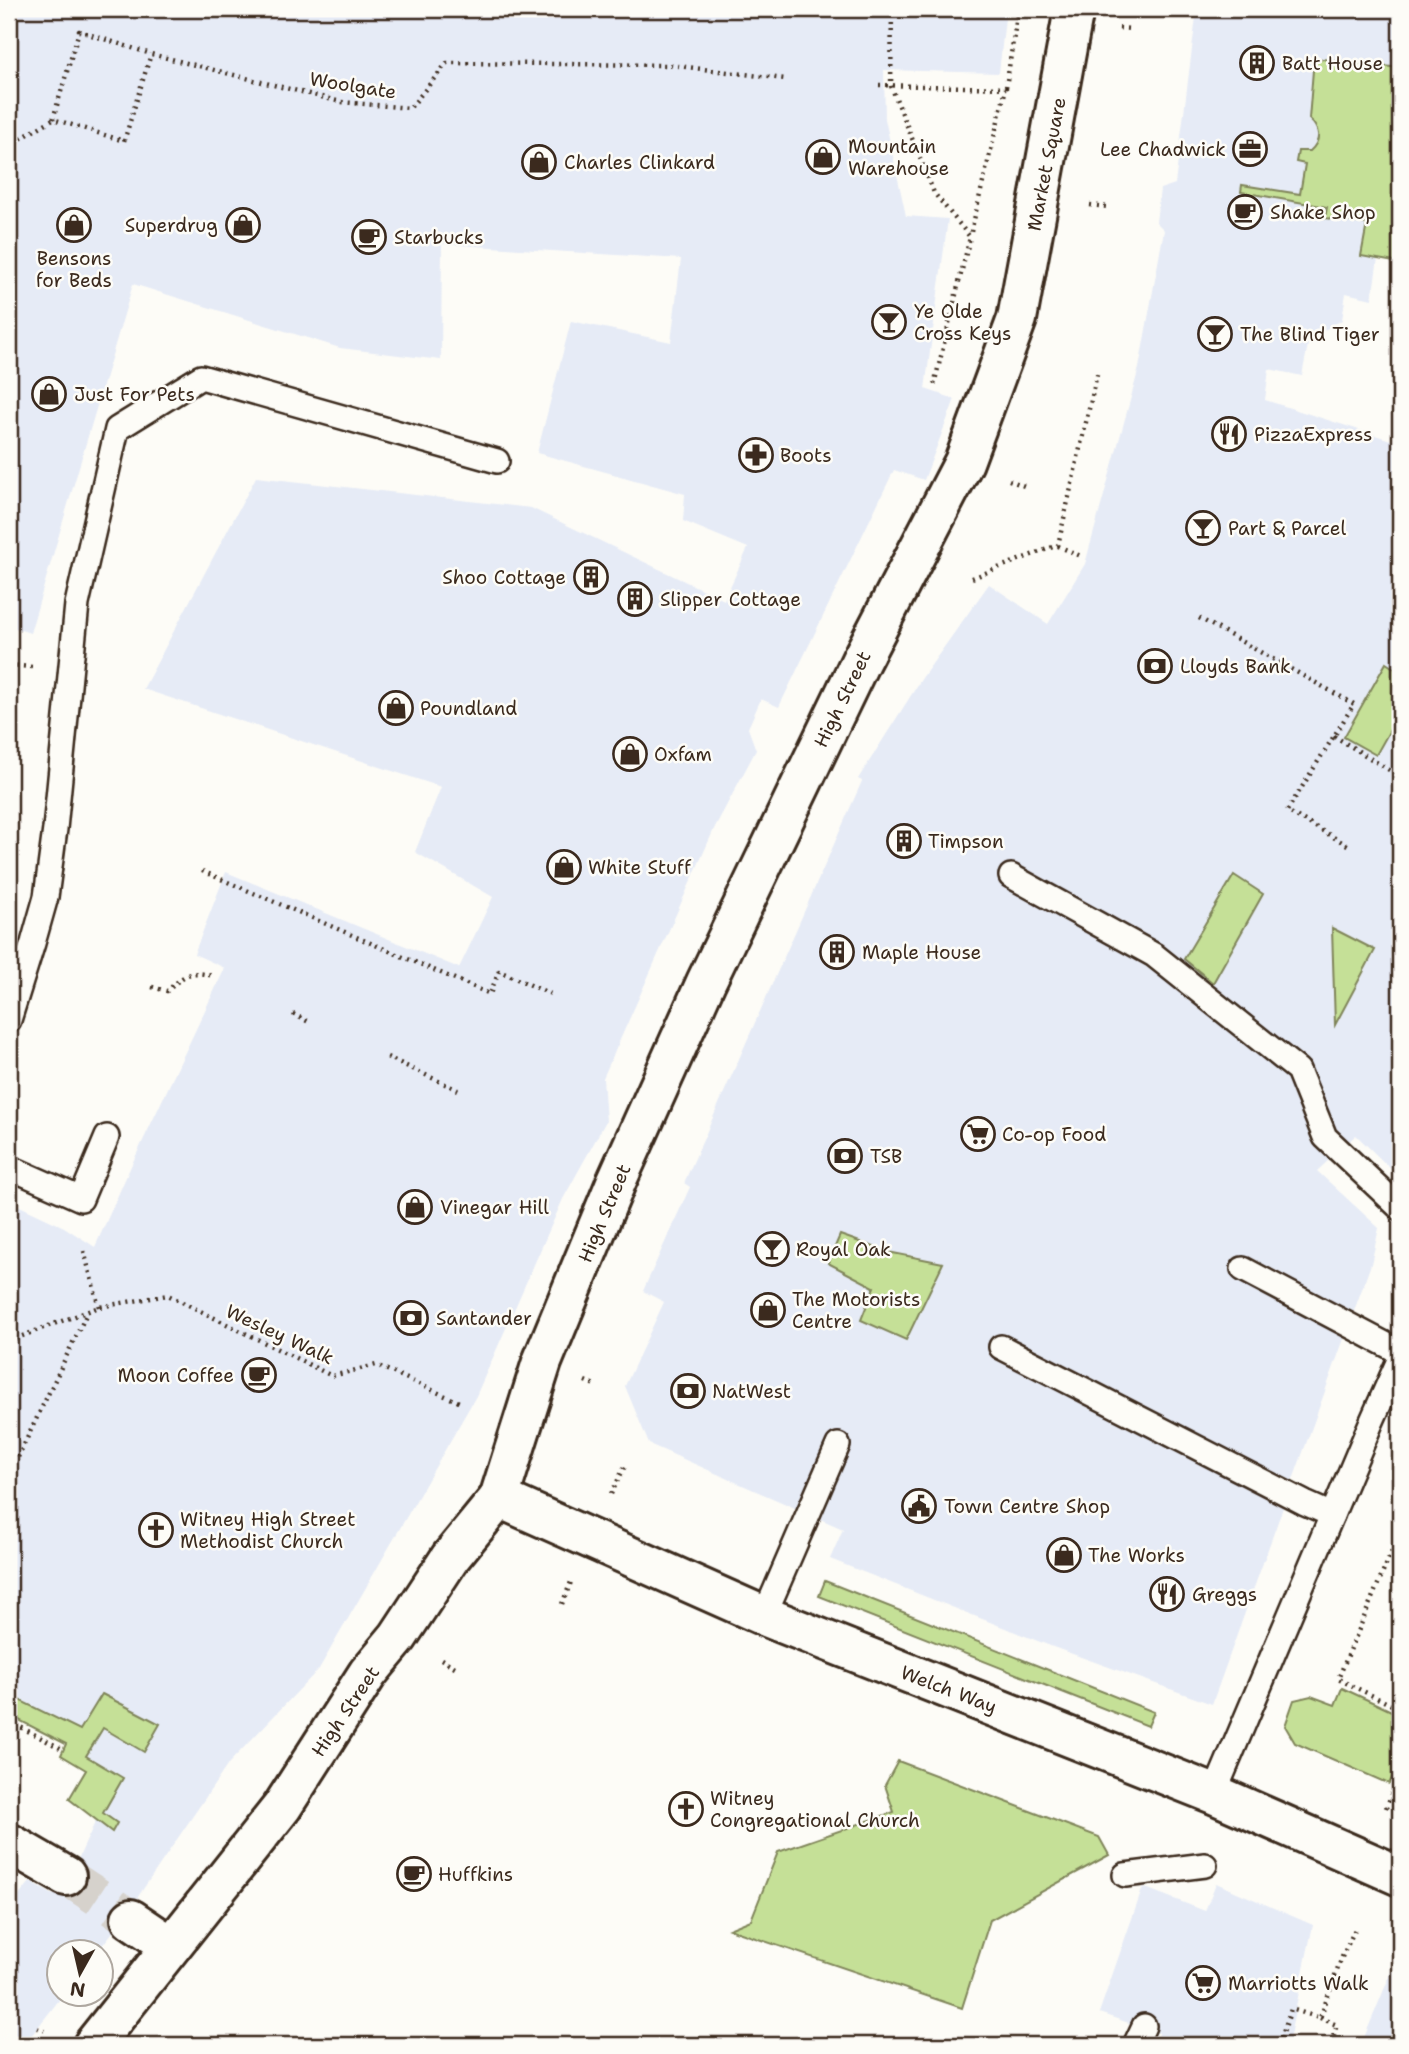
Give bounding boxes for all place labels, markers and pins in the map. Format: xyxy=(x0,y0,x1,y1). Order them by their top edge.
building icon: Batt House xyxy=(1238,44,1276,82)
place label: Batt House xyxy=(1282,51,1383,76)
office icon: Lee Chadwick xyxy=(1231,130,1269,168)
place label: Mountain Warehouse xyxy=(848,134,949,181)
place label: Lee Chadwick xyxy=(1100,137,1226,162)
shop icon: Mountain Warehouse xyxy=(804,138,842,176)
shop icon: Charles Clinkard xyxy=(520,143,558,181)
place label: Charles Clinkard xyxy=(564,150,715,175)
cafe icon: Shake Shop xyxy=(1226,193,1264,231)
place label: Shake Shop xyxy=(1270,200,1376,225)
shop icon: Bensons for Beds xyxy=(55,206,93,244)
shop icon: Superdrug xyxy=(224,206,262,244)
place label: Superdrug xyxy=(125,213,218,238)
cafe icon: Starbucks xyxy=(350,218,388,256)
place label: Starbucks xyxy=(394,225,484,250)
place label: Bensons for Beds xyxy=(36,246,112,293)
place label: Ye Olde Cross Keys xyxy=(914,299,1011,346)
bar icon: Ye Olde Cross Keys xyxy=(870,303,908,341)
bar icon: The Blind Tiger xyxy=(1196,315,1234,353)
place label: The Blind Tiger xyxy=(1240,322,1380,347)
shop icon: Just For Pets xyxy=(30,375,68,413)
place label: Just For Pets xyxy=(74,382,195,407)
restaurant icon: PizzaExpress xyxy=(1210,415,1248,453)
place label: PizzaExpress xyxy=(1254,422,1372,447)
pharmacy icon: Boots xyxy=(737,436,775,474)
place label: Boots xyxy=(780,443,832,468)
bar icon: Part & Parcel xyxy=(1184,509,1222,547)
place label: Part & Parcel xyxy=(1228,516,1347,541)
building icon: Shoo Cottage xyxy=(572,558,610,596)
place label: Shoo Cottage xyxy=(442,565,566,590)
building icon: Slipper Cottage xyxy=(616,580,654,618)
place label: Slipper Cottage xyxy=(660,587,801,612)
bank icon: Lloyds Bank xyxy=(1136,647,1174,685)
place label: Lloyds Bank xyxy=(1180,654,1291,679)
shop icon: Poundland xyxy=(377,689,415,727)
place label: Poundland xyxy=(420,696,517,721)
shop icon: Oxfam xyxy=(611,735,649,773)
place label: Oxfam xyxy=(654,742,712,767)
building icon: Timpson xyxy=(885,822,923,860)
place label: Timpson xyxy=(928,829,1004,854)
shop icon: White Stuff xyxy=(545,848,583,886)
place label: White Stuff xyxy=(588,855,692,880)
building icon: Maple House xyxy=(818,933,856,971)
place label: Maple House xyxy=(862,940,981,965)
supermarket icon: Co-op Food xyxy=(959,1115,997,1153)
place label: Co-op Food xyxy=(1002,1122,1106,1147)
bank icon: TSB xyxy=(826,1137,864,1175)
place label: TSB xyxy=(870,1144,902,1169)
shop icon: Vinegar Hill xyxy=(396,1188,434,1226)
place label: Vinegar Hill xyxy=(440,1195,549,1220)
bar icon: Royal Oak xyxy=(753,1230,791,1268)
place label: Royal Oak xyxy=(796,1237,891,1262)
place label: The Motorists Centre xyxy=(792,1287,920,1334)
shop icon: The Motorists Centre xyxy=(749,1291,787,1329)
bank icon: Santander xyxy=(392,1299,430,1337)
place label: Santander xyxy=(436,1306,532,1331)
cafe icon: Moon Coffee xyxy=(240,1356,278,1394)
place label: Moon Coffee xyxy=(118,1363,234,1388)
bank icon: NatWest xyxy=(669,1372,707,1410)
place label: NatWest xyxy=(712,1379,791,1404)
public building icon: Town Centre Shop xyxy=(900,1487,938,1525)
place label: Town Centre Shop xyxy=(944,1494,1110,1519)
place label: Witney High Street Methodist Church xyxy=(180,1507,355,1554)
church icon: Witney High Street Methodist Church xyxy=(137,1511,175,1549)
shop icon: The Works xyxy=(1045,1536,1083,1574)
place label: The Works xyxy=(1088,1543,1185,1568)
restaurant icon: Greggs xyxy=(1148,1575,1186,1613)
place label: Greggs xyxy=(1192,1582,1257,1607)
place label: Witney Congregational Church xyxy=(710,1786,920,1833)
church icon: Witney Congregational Church xyxy=(667,1790,705,1828)
cafe icon: Huffkins xyxy=(395,1855,433,1893)
place label: Huffkins xyxy=(438,1862,513,1887)
supermarket icon: Marriotts Walk xyxy=(1184,1964,1222,2002)
place label: Marriotts Walk xyxy=(1228,1971,1369,1996)

